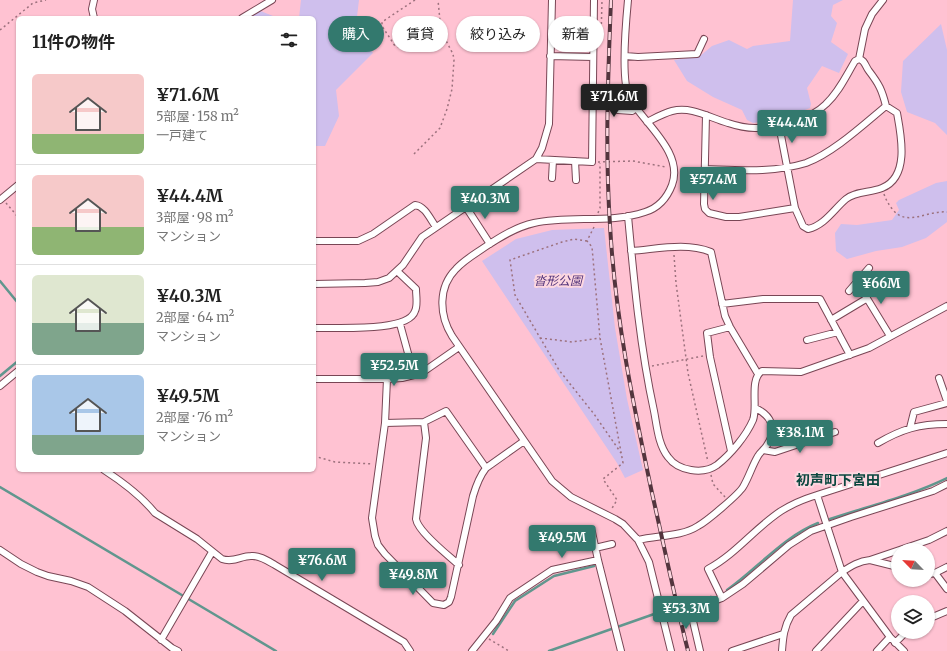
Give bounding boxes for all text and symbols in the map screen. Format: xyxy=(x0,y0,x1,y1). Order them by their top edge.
chip: 購入 xyxy=(328,16,384,52)
chip: 賃貸 xyxy=(392,16,448,52)
chip: 絞り込み xyxy=(456,16,540,52)
chip: 新着 xyxy=(548,16,604,52)
icon: filters xyxy=(278,29,300,51)
text: 11件の物件 xyxy=(32,31,115,53)
text: ¥71.6M xyxy=(156,84,219,106)
pin: ¥71.6M xyxy=(581,84,647,118)
text: ¥71.6M xyxy=(590,88,638,105)
icon: home xyxy=(64,90,112,138)
text: 5部屋 · 158 m² xyxy=(156,108,239,125)
pin: ¥44.4M xyxy=(759,110,825,144)
text: ¥44.4M xyxy=(766,114,818,131)
text: 一戸建て xyxy=(156,127,208,144)
pin: ¥57.4M xyxy=(680,167,746,201)
text: ¥57.4M xyxy=(689,171,737,188)
text: ¥44.4M xyxy=(156,185,223,207)
pin: ¥40.3M xyxy=(452,186,518,220)
text: ¥40.3M xyxy=(460,190,510,207)
icon: home xyxy=(64,191,112,239)
text: 3部屋 · 98 m² xyxy=(156,209,233,226)
text: マンション xyxy=(156,228,221,245)
pin: ¥66M xyxy=(857,271,905,305)
park label: 沓形公園 xyxy=(534,273,584,288)
text: ¥66M xyxy=(861,275,901,292)
text: ¥40.3M xyxy=(156,285,222,307)
icon: home xyxy=(64,291,112,339)
text: 2部屋 · 64 m² xyxy=(156,309,234,326)
text: マンション xyxy=(156,328,221,345)
pin: ¥52.5M xyxy=(361,353,427,387)
text: ¥52.5M xyxy=(370,357,418,374)
text: ¥49.5M xyxy=(156,385,219,407)
icon: home xyxy=(64,391,112,439)
text: 2部屋 · 76 m² xyxy=(156,409,233,426)
pin: ¥38.1M xyxy=(767,420,833,454)
text: ¥38.1M xyxy=(776,424,824,441)
text: マンション xyxy=(156,428,221,445)
district label: 初声町下宮田 xyxy=(796,471,880,489)
pin: ¥49.5M xyxy=(529,525,595,559)
text: ¥49.5M xyxy=(538,529,586,546)
north arrow xyxy=(891,543,935,587)
map controls xyxy=(891,543,935,639)
pin: ¥76.6M xyxy=(289,548,355,582)
text: ¥76.6M xyxy=(297,552,347,569)
pin: ¥49.8M xyxy=(380,562,446,596)
text: ¥49.8M xyxy=(388,566,438,583)
button: layers xyxy=(891,595,935,639)
pin: ¥53.3M xyxy=(653,596,719,630)
text: ¥53.3M xyxy=(662,600,710,617)

